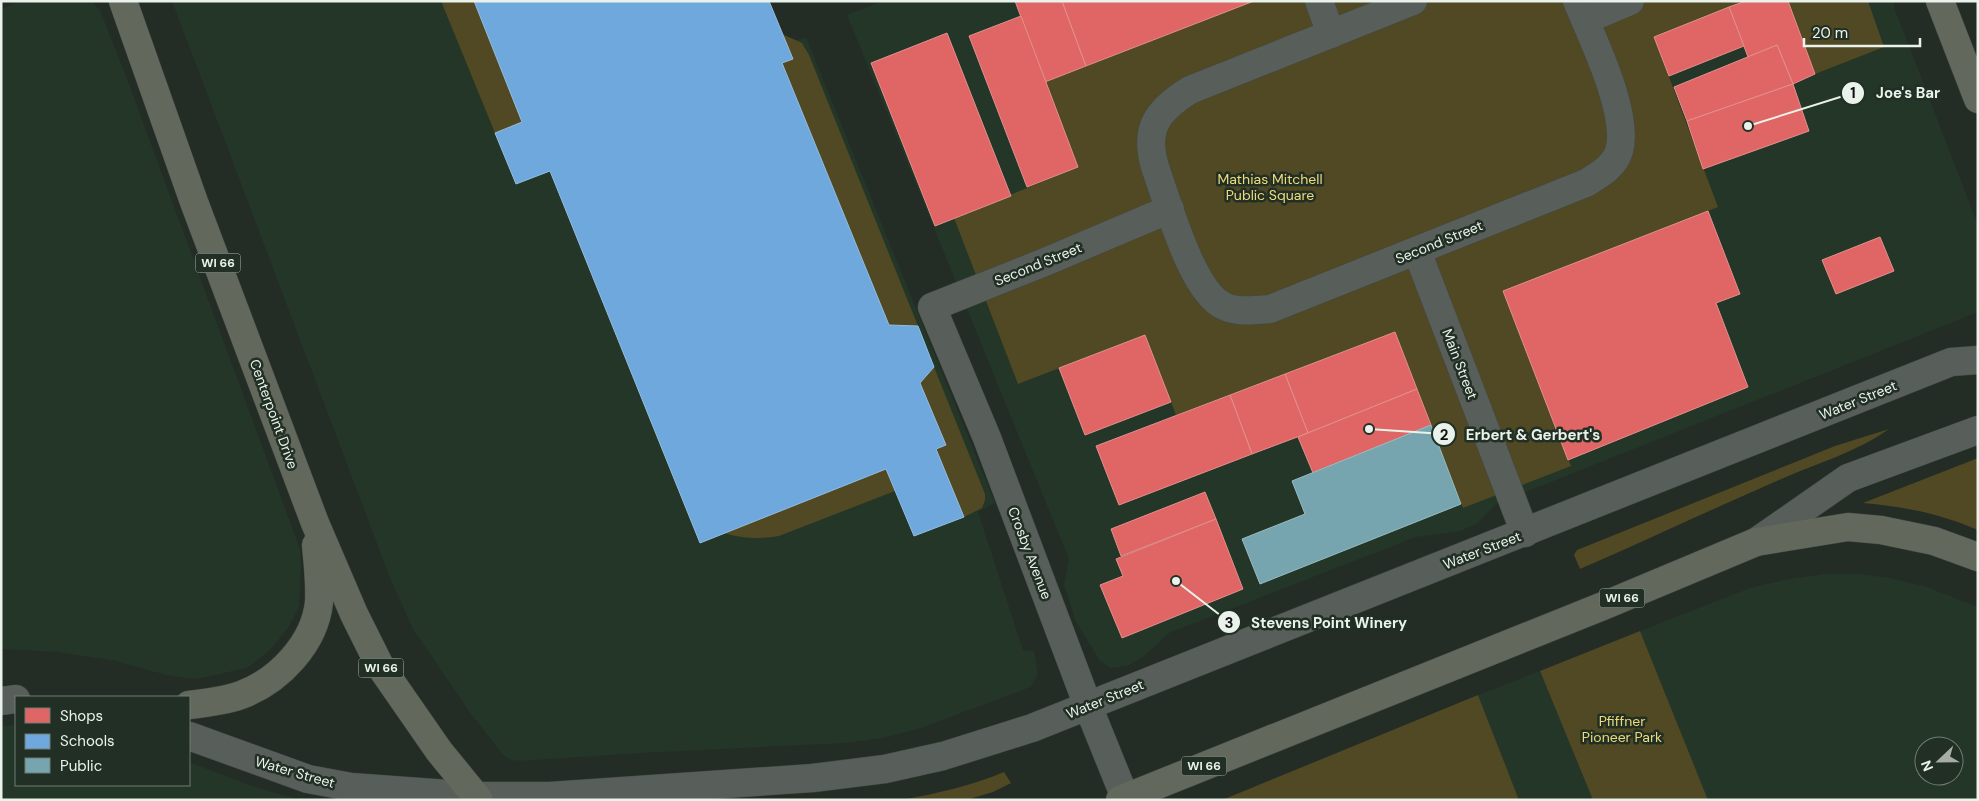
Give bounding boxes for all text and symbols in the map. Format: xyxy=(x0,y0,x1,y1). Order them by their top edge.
scale bar xyxy=(1804,15,1920,47)
text: 20 m xyxy=(1812,23,1848,43)
callout: Joe's Bar xyxy=(1840,78,1950,108)
text: 1 xyxy=(1850,83,1856,103)
text: Joe's Bar xyxy=(1876,83,1940,103)
park label: Mathias Mitchell Public Square xyxy=(1217,170,1323,204)
street label: Second Street xyxy=(1393,216,1485,268)
street label: Second Street xyxy=(992,238,1084,290)
road number: WI 66 xyxy=(196,254,240,272)
street label: Main Street xyxy=(1438,326,1482,402)
street label: Centerpoint Drive xyxy=(246,357,302,471)
street label: Water Street xyxy=(1817,376,1899,424)
callout: Erbert & Gerbert's xyxy=(1431,419,1611,449)
text: 2 xyxy=(1440,425,1449,445)
text: Erbert & Gerbert's xyxy=(1466,425,1600,445)
street label: Crosby Avenue xyxy=(1004,504,1056,602)
street label: Water Street xyxy=(1440,527,1524,573)
road number: WI 66 xyxy=(1600,588,1644,608)
callout: Stevens Point Winery xyxy=(1216,607,1417,637)
text: 3 xyxy=(1224,613,1234,633)
text: Stevens Point Winery xyxy=(1251,613,1407,633)
road number: WI 66 xyxy=(358,658,404,678)
street label: Water Street xyxy=(1064,675,1146,723)
legend xyxy=(15,696,190,786)
text: Shops xyxy=(60,706,103,726)
park label: Pfiffner Pioneer Park xyxy=(1582,712,1662,746)
text: Schools xyxy=(60,731,115,751)
north arrow xyxy=(1914,736,1964,786)
street label: Water Street xyxy=(253,752,337,792)
text: Public xyxy=(60,756,102,776)
road number: WI 66 xyxy=(1182,756,1226,776)
text: N xyxy=(1917,758,1937,774)

